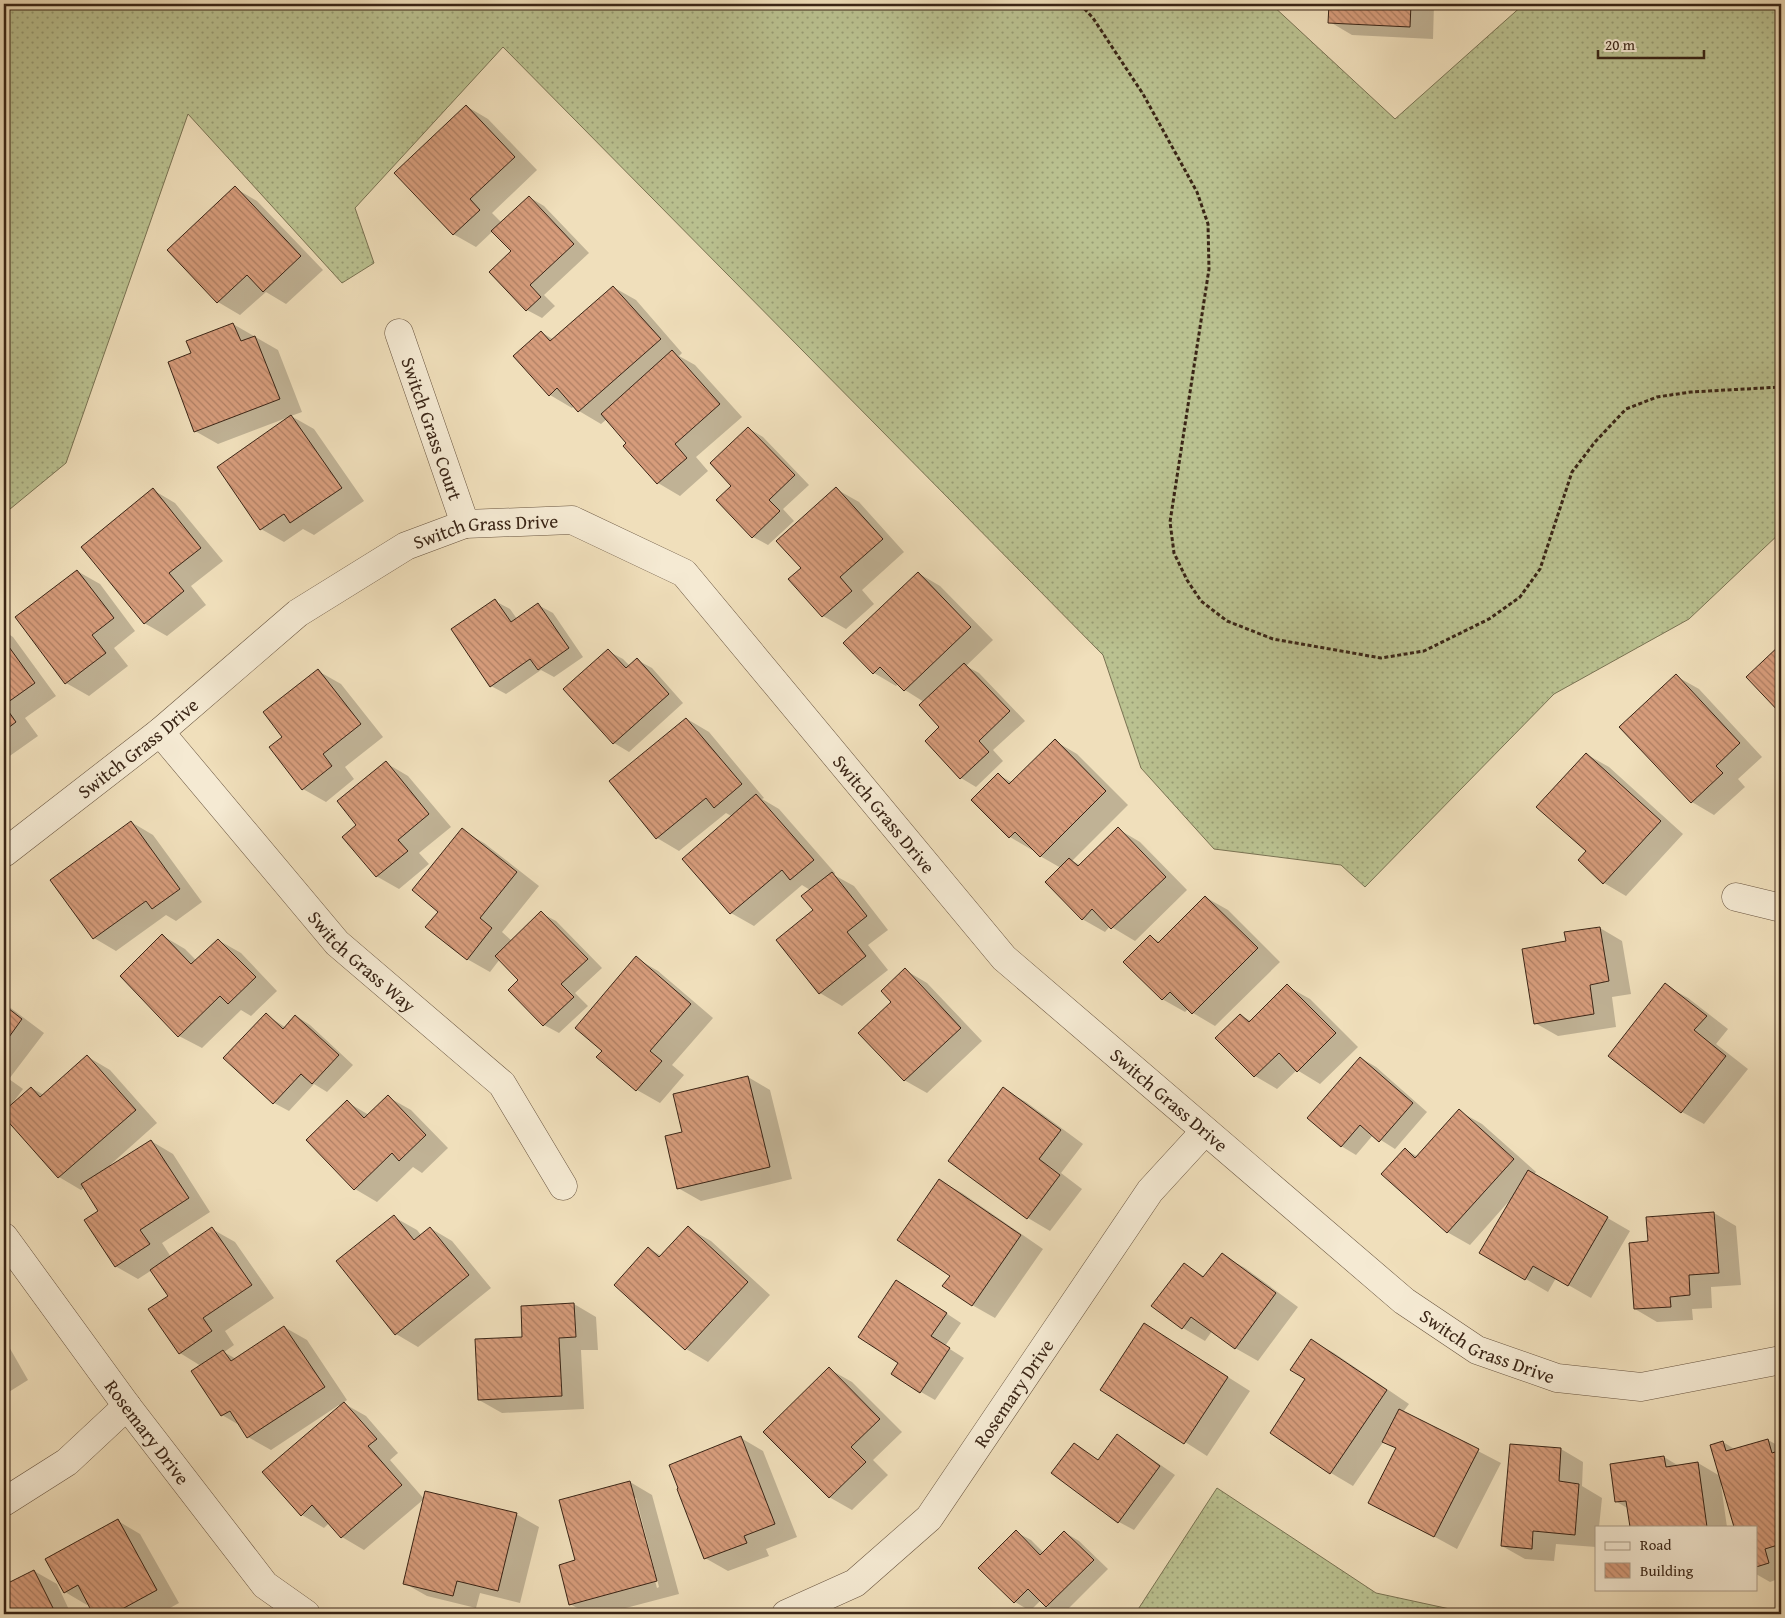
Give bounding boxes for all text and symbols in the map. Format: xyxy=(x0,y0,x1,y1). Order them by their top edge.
scale bar xyxy=(1598,28,1704,60)
text: 20 m xyxy=(1605,34,1636,55)
street label: Switch Grass Court xyxy=(394,353,470,504)
street label: Switch Grass Drive xyxy=(409,507,559,556)
street label: Switch Grass Drive xyxy=(71,691,204,805)
street label: Switch Grass Drive xyxy=(826,748,942,880)
street label: Switch Grass Way xyxy=(301,904,423,1019)
street label: Switch Grass Drive xyxy=(1104,1041,1234,1158)
street label: Switch Grass Drive xyxy=(1414,1302,1559,1390)
street label: Rosemary Drive xyxy=(967,1333,1060,1453)
street label: Rosemary Drive xyxy=(98,1374,197,1491)
legend xyxy=(1595,1526,1758,1590)
text: Road xyxy=(1640,1534,1671,1555)
text: Building xyxy=(1640,1560,1694,1581)

